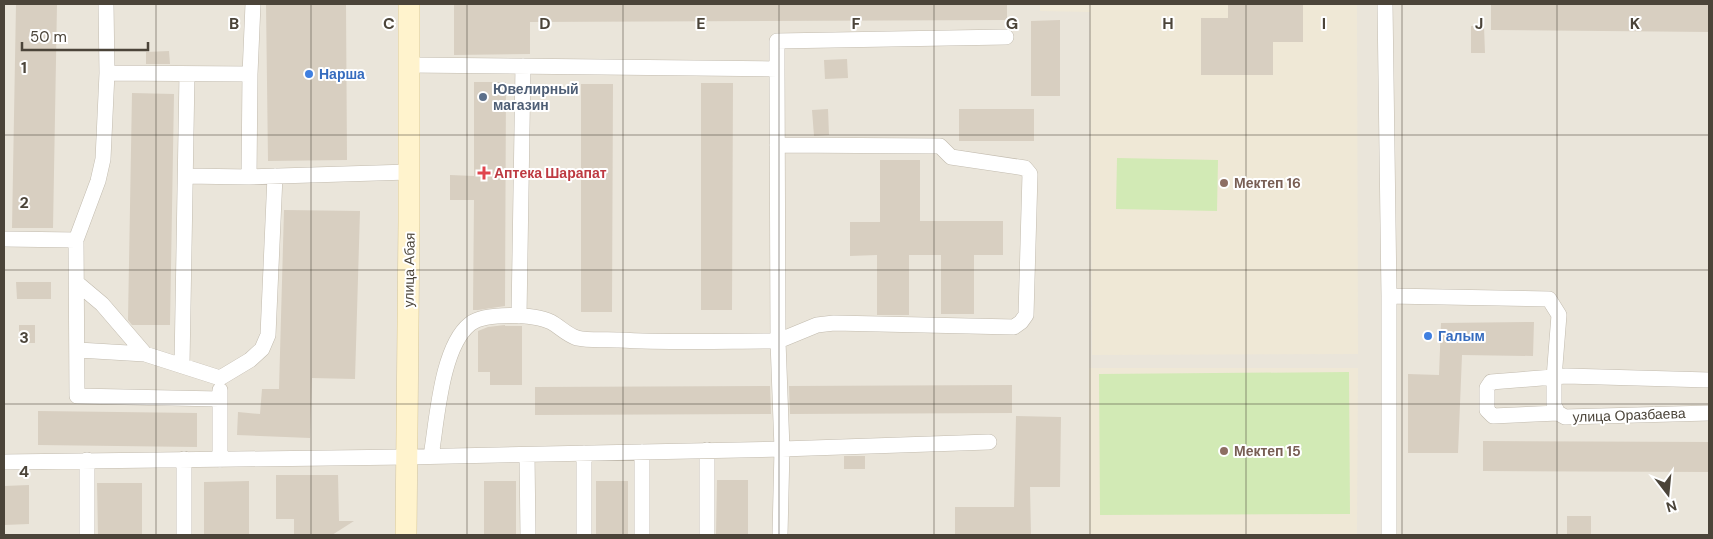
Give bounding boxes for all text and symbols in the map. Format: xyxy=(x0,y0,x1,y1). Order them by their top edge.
text: B xyxy=(229,13,239,34)
text: C xyxy=(383,13,395,34)
text: D xyxy=(539,13,551,34)
text: E xyxy=(696,13,706,34)
text: F xyxy=(852,13,861,34)
text: G xyxy=(1006,13,1018,34)
text: H xyxy=(1162,13,1174,34)
text: I xyxy=(1322,13,1326,34)
text: J xyxy=(1475,13,1483,34)
text: K xyxy=(1630,13,1641,34)
scale bar xyxy=(22,20,149,52)
text: 50 m xyxy=(30,27,67,47)
text: 1 xyxy=(21,57,27,78)
place label: Нарша xyxy=(319,65,365,83)
marker: Нарша xyxy=(303,68,315,80)
place label: Ювелирный магазин xyxy=(493,80,579,114)
marker: Ювелирный магазин xyxy=(477,91,489,103)
place label: Аптека Шарапат xyxy=(494,164,607,182)
marker: Аптека Шарапат xyxy=(478,167,490,179)
place label: Мектеп 16 xyxy=(1234,174,1301,192)
marker: Мектеп 16 xyxy=(1218,177,1230,189)
text: 2 xyxy=(19,192,29,213)
street label: улица Абая xyxy=(399,233,419,307)
text: 3 xyxy=(19,327,29,348)
place label: Галым xyxy=(1438,327,1485,345)
marker: Галым xyxy=(1422,330,1434,342)
street label: улица Оразбаева xyxy=(1572,404,1686,426)
place label: Мектеп 15 xyxy=(1234,442,1301,460)
marker: Мектеп 15 xyxy=(1218,445,1230,457)
text: 4 xyxy=(19,461,29,482)
north arrow xyxy=(1643,469,1693,519)
text: N xyxy=(1664,496,1679,517)

